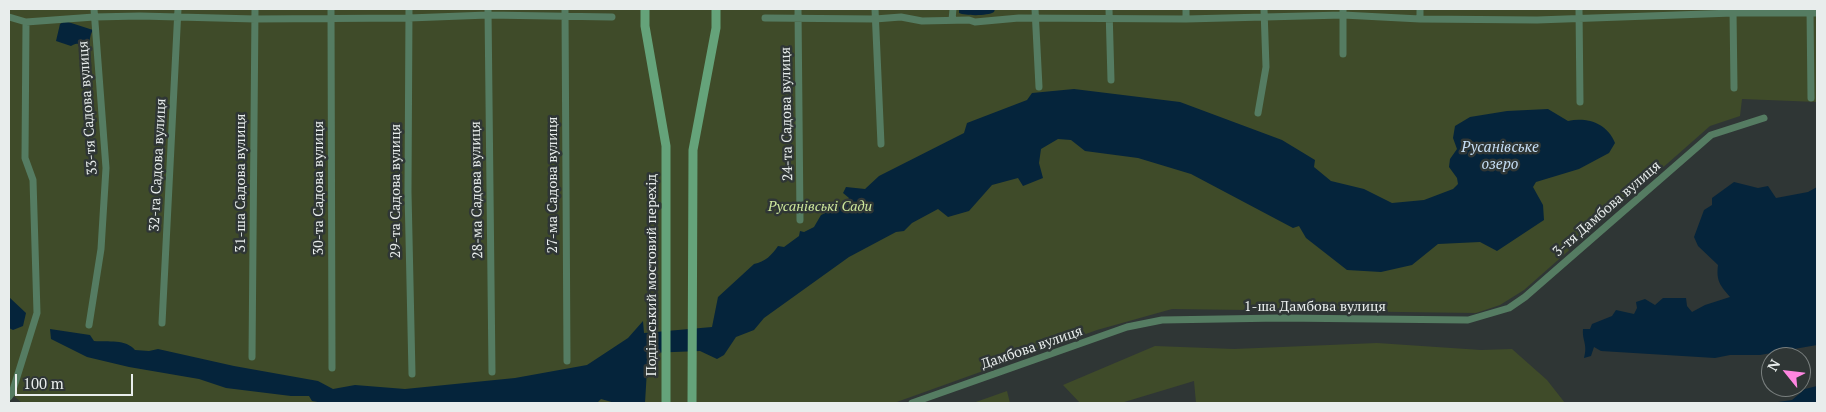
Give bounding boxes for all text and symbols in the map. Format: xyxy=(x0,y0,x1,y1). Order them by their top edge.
street label: 33-тя Садова вулиця xyxy=(75,40,101,176)
street label: 24-та Садова вулиця xyxy=(777,47,797,181)
street label: 32-га Садова вулиця xyxy=(146,98,170,232)
street label: 31-ша Садова вулиця xyxy=(233,113,249,253)
street label: 27-ма Садова вулиця xyxy=(545,117,561,253)
street label: 30-та Садова вулиця xyxy=(311,121,327,255)
street label: 28-ма Садова вулиця xyxy=(467,121,487,259)
street label: 29-та Садова вулиця xyxy=(388,124,404,258)
water label: Русанівське озеро xyxy=(1461,139,1539,174)
street label: 3-тя Дамбова вулиця xyxy=(1550,158,1664,260)
street label: Подільський мостовий перехід xyxy=(644,174,660,376)
park label: Русанівські Сади xyxy=(768,199,872,215)
street label: 1-ша Дамбова вулиця xyxy=(1244,299,1386,315)
street label: Дамбова вулиця xyxy=(979,323,1085,373)
north arrow xyxy=(1761,347,1811,397)
text: N xyxy=(1762,356,1784,374)
scale bar xyxy=(18,364,135,396)
text: 100 m xyxy=(23,373,64,393)

